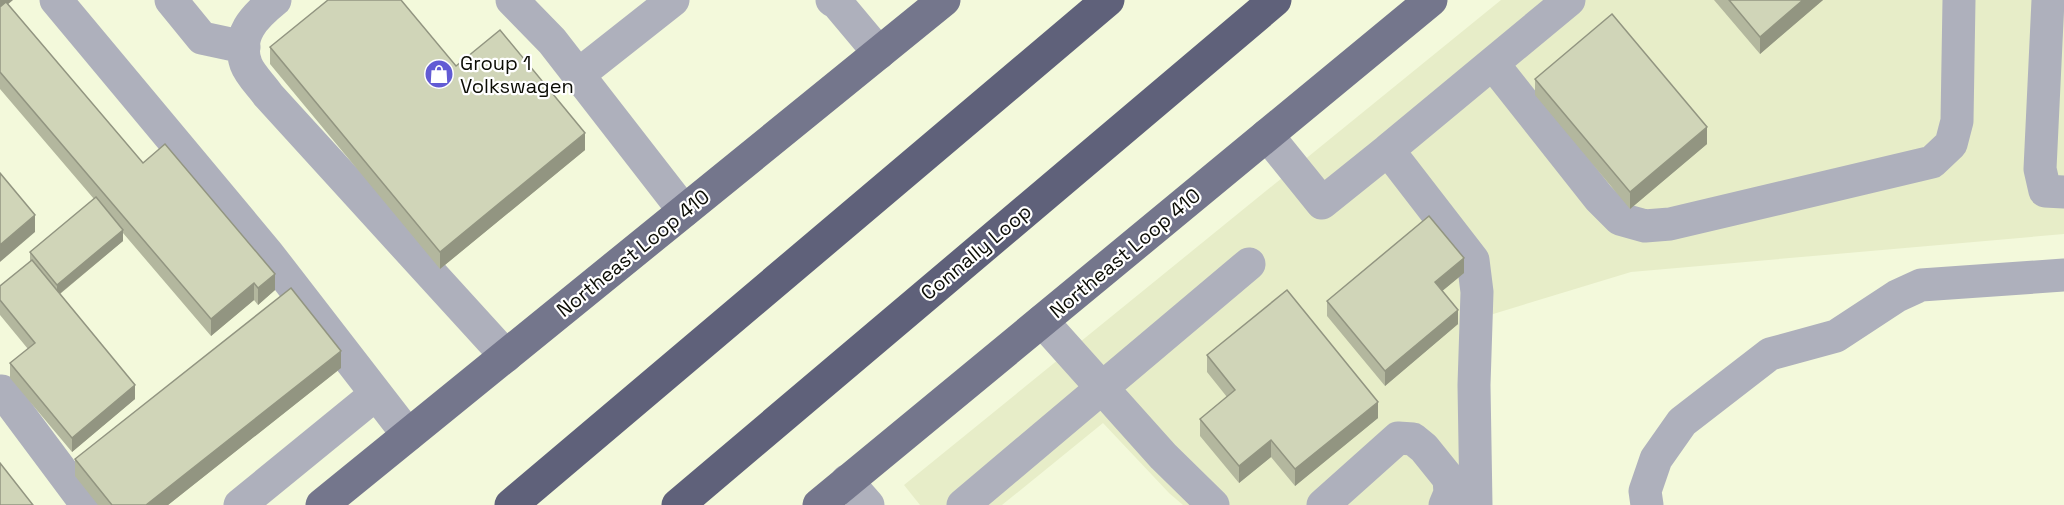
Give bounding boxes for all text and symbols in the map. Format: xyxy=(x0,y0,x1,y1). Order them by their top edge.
place label: Group 1 Volkswagen xyxy=(460,50,574,99)
shop icon: Group 1 Volkswagen xyxy=(423,58,455,90)
street label: Northeast Loop 410 xyxy=(1044,182,1206,324)
street label: Northeast Loop 410 xyxy=(551,183,715,323)
street label: Connally Loop xyxy=(915,198,1037,306)

